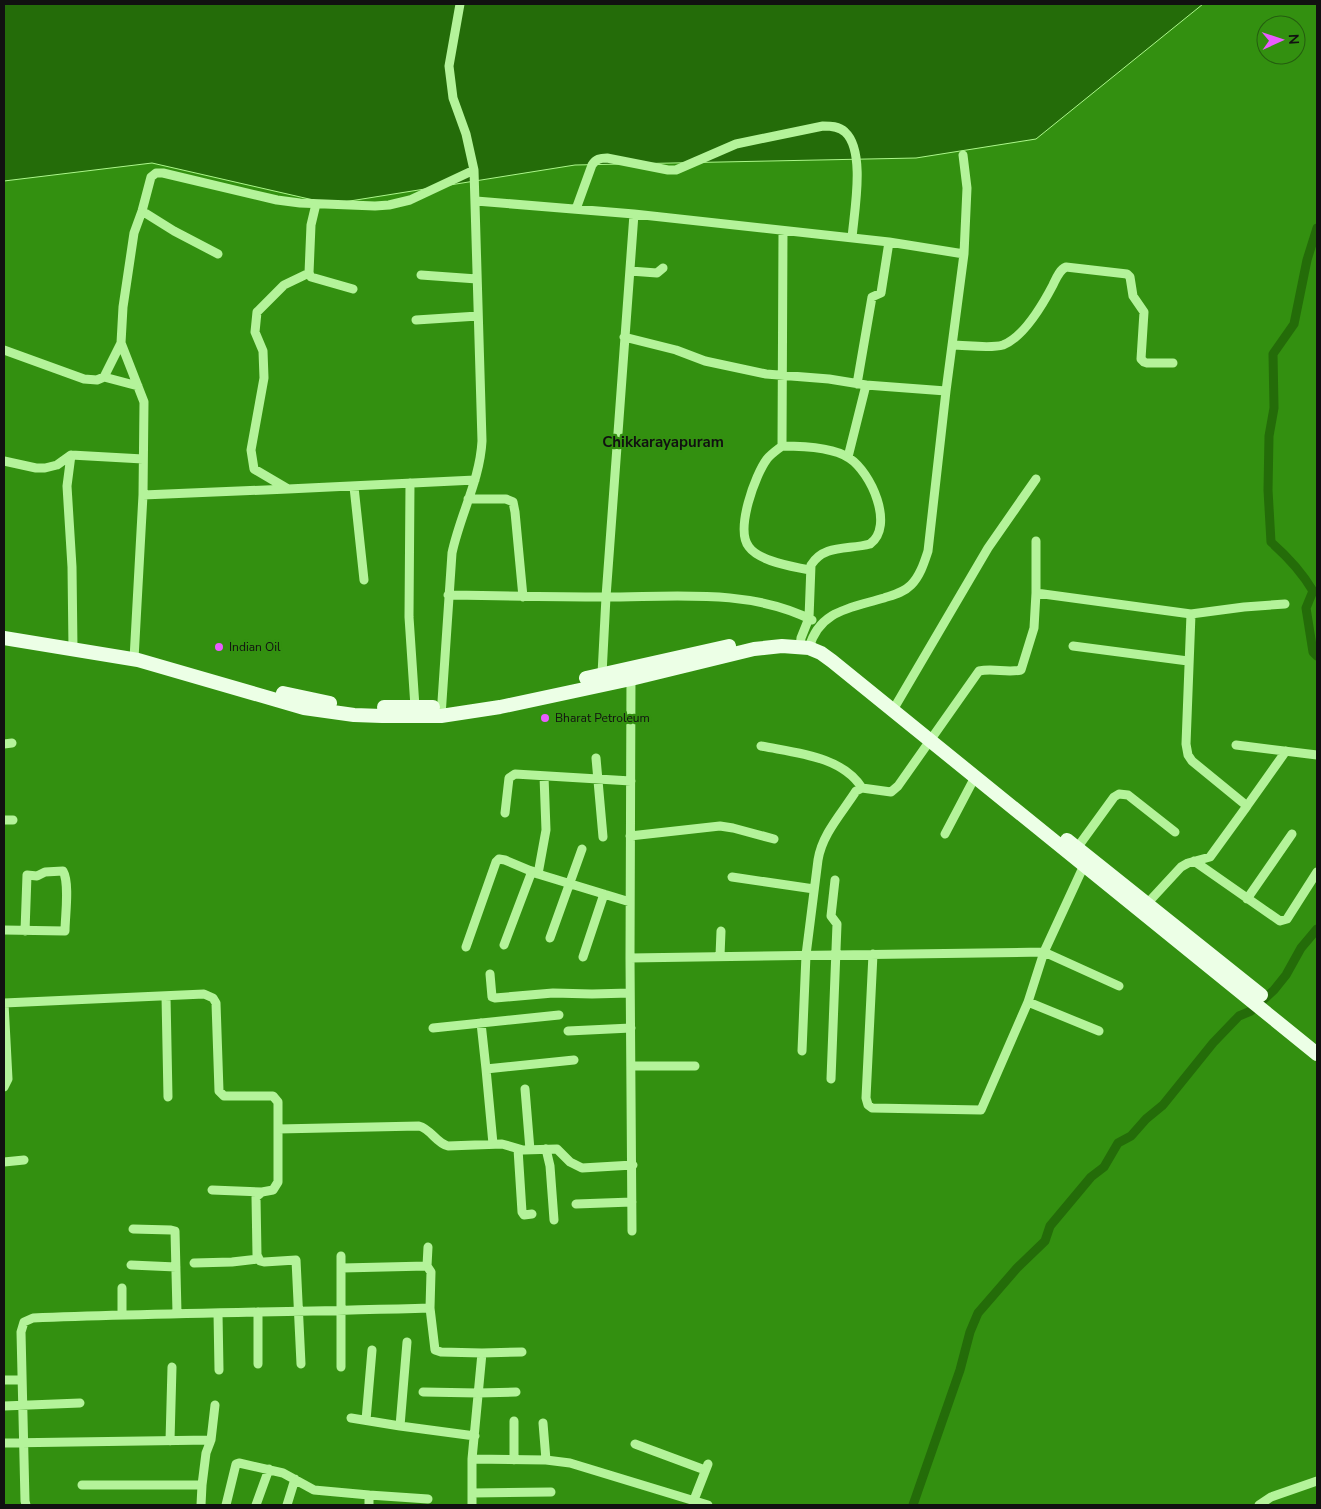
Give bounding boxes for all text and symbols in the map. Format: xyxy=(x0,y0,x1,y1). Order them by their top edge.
north arrow xyxy=(1256,15,1306,65)
text: N xyxy=(1284,34,1303,45)
district label: Chikkarayapuram xyxy=(602,432,724,452)
place label: Indian Oil xyxy=(229,639,281,655)
marker: Indian Oil xyxy=(213,641,225,653)
place label: Bharat Petroleum xyxy=(555,710,650,726)
marker: Bharat Petroleum xyxy=(539,712,551,724)

